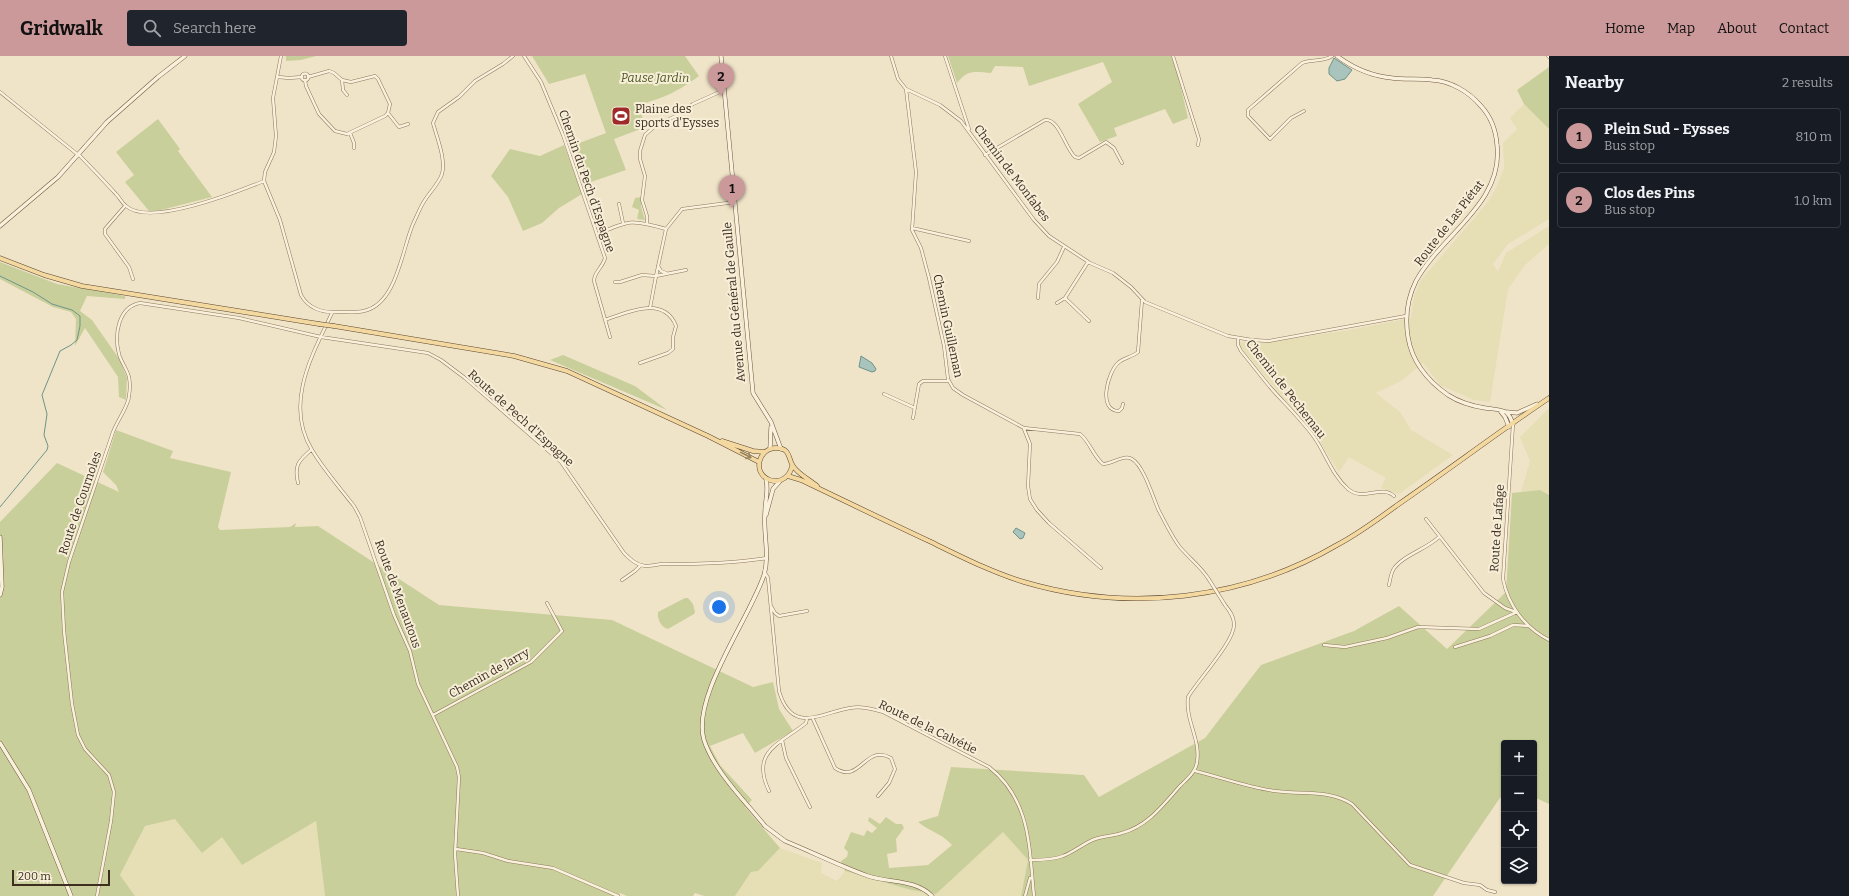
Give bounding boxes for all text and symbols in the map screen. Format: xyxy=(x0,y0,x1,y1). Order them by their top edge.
search box xyxy=(127,10,407,46)
text: Gridwalk xyxy=(20,17,103,40)
icon: search xyxy=(141,17,163,39)
text: Search here xyxy=(173,19,256,37)
text: Home xyxy=(1605,20,1645,37)
text: Map xyxy=(1667,20,1695,37)
text: About xyxy=(1717,20,1757,37)
text: Contact xyxy=(1779,20,1829,37)
pin: 2 xyxy=(708,63,734,96)
park label: Pause Jardin xyxy=(621,71,689,85)
text: Nearby xyxy=(1565,72,1624,93)
text: 2 results xyxy=(1782,75,1833,90)
place label: Plaine des sports d'Eysses xyxy=(635,102,719,130)
sports icon: Plaine des sports d'Eysses xyxy=(610,105,632,127)
street label: Chemin du Pech d'Espagne xyxy=(556,108,618,254)
text: Plein Sud - Eysses xyxy=(1604,120,1730,138)
street label: Chemin de Monfabes xyxy=(971,122,1053,224)
text: 1 xyxy=(1576,129,1582,144)
text: 810 m xyxy=(1796,129,1832,144)
text: Bus stop xyxy=(1604,138,1655,153)
pin: 1 xyxy=(719,175,745,208)
street label: Route de Las Piétat xyxy=(1411,177,1487,269)
text: Clos des Pins xyxy=(1604,184,1695,202)
text: 2 xyxy=(1575,193,1583,208)
text: 1.0 km xyxy=(1794,193,1832,208)
text: Bus stop xyxy=(1604,202,1655,217)
street label: Avenue du Général de Gaulle xyxy=(720,221,748,383)
street label: Chemin Guilleman xyxy=(930,273,966,379)
street label: Chemin de Pechemau xyxy=(1243,337,1329,442)
street label: Route de Pech d'Espagne xyxy=(465,367,577,469)
street label: Route de Cournoles xyxy=(56,449,104,557)
one-way arrow xyxy=(740,452,752,459)
street label: Route de Lafage xyxy=(1487,484,1507,572)
street label: Route de Menautous xyxy=(372,538,424,650)
your location xyxy=(709,597,729,617)
street label: Chemin de Jarry xyxy=(446,645,532,701)
street label: Route de la Calvétie xyxy=(876,697,980,757)
map controls xyxy=(1501,740,1537,884)
button: + xyxy=(1501,740,1537,776)
button: − xyxy=(1501,776,1537,812)
button: locate xyxy=(1501,812,1537,848)
button: layers xyxy=(1501,848,1537,884)
scale bar xyxy=(12,868,110,887)
text: 200 m xyxy=(18,870,51,883)

